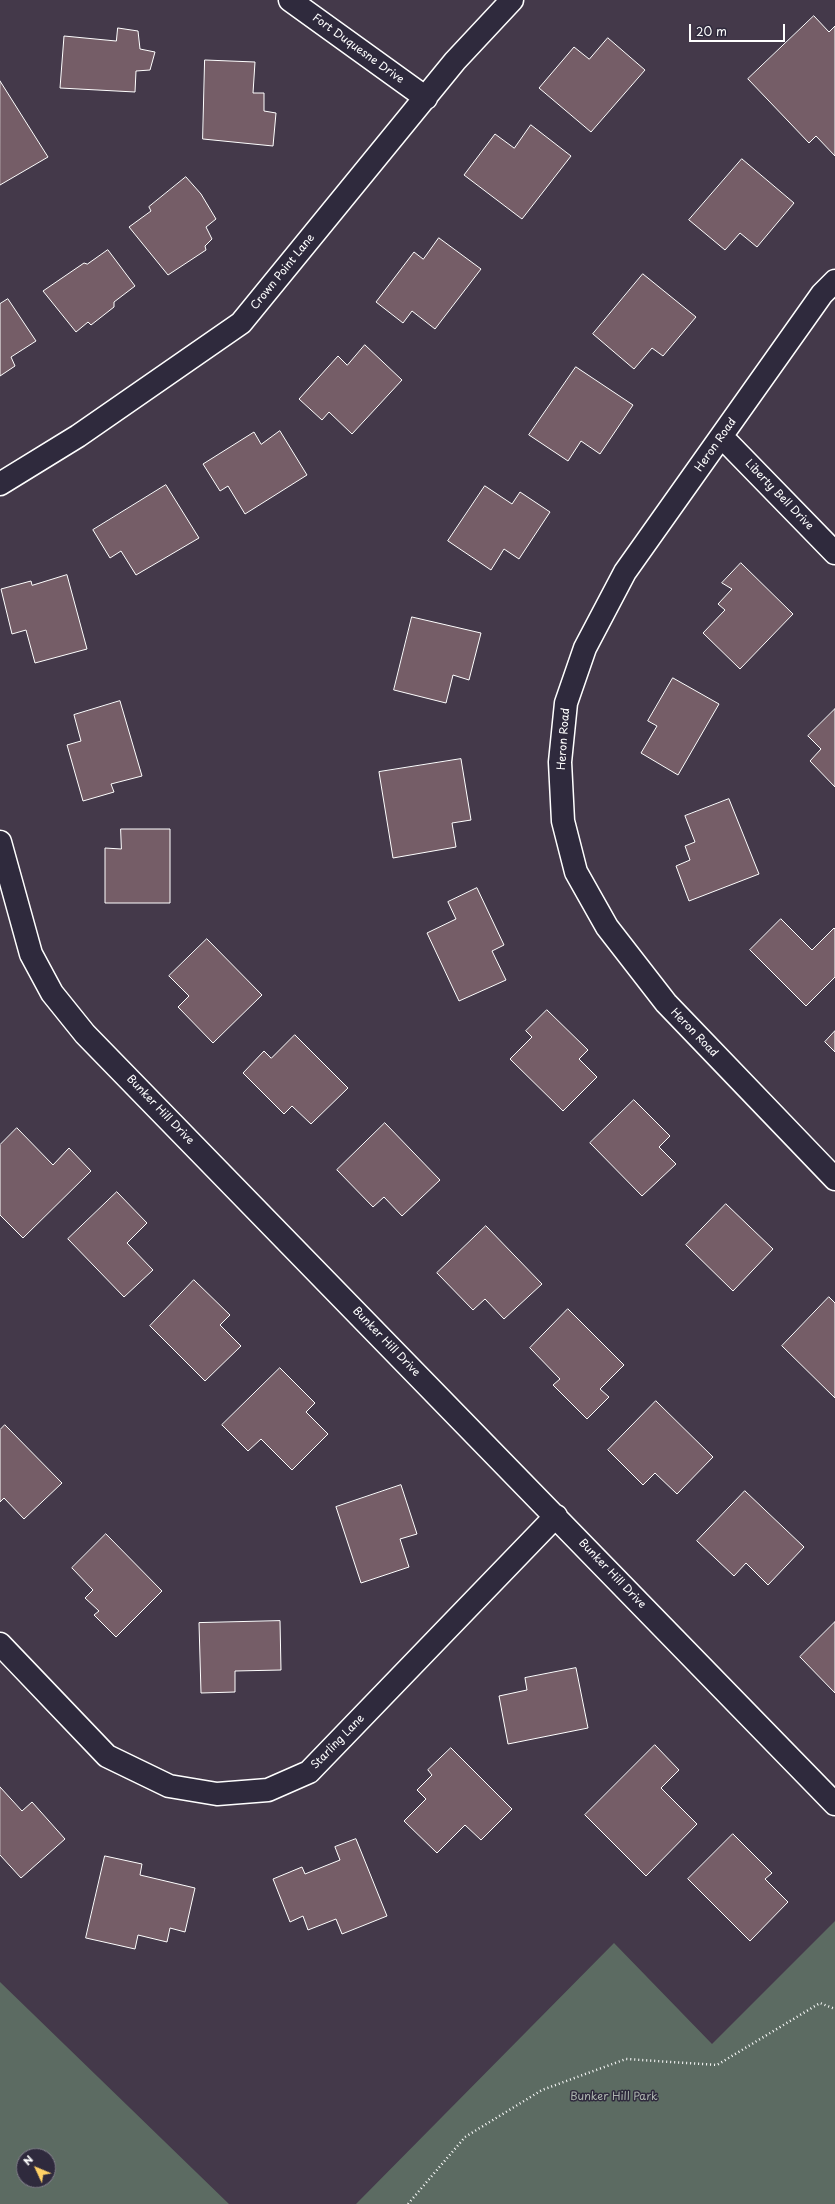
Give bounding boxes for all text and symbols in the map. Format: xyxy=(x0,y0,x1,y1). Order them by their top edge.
street label: Fort Duquesne Drive xyxy=(310,11,406,87)
scale bar xyxy=(691,16,787,42)
text: 20 m xyxy=(696,22,727,40)
street label: Crown Point Lane xyxy=(248,231,318,313)
street label: Heron Road xyxy=(693,416,739,474)
street label: Liberty Bell Drive xyxy=(742,457,816,533)
street label: Heron Road xyxy=(555,707,573,771)
street label: Heron Road xyxy=(668,1006,720,1060)
street label: Bunker Hill Drive xyxy=(124,1073,196,1147)
street label: Bunker Hill Drive xyxy=(350,1305,422,1379)
street label: Bunker Hill Drive xyxy=(576,1537,648,1611)
street label: Starling Lane xyxy=(309,1712,367,1772)
park label: Bunker Hill Park xyxy=(570,2090,658,2104)
north arrow xyxy=(16,2148,56,2188)
text: N xyxy=(19,2151,37,2169)

